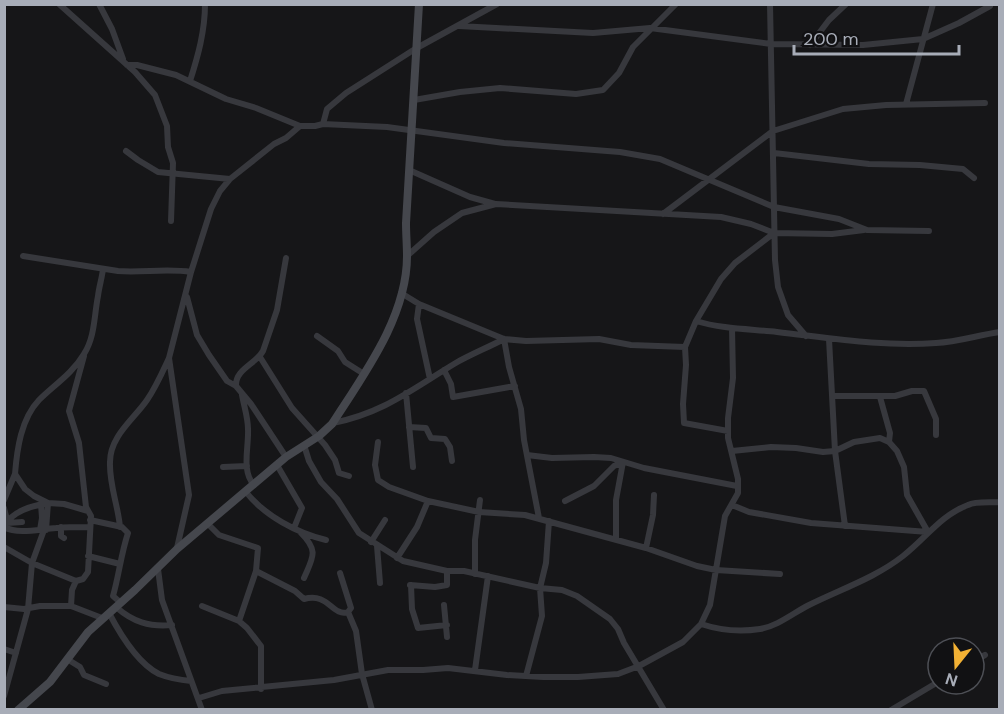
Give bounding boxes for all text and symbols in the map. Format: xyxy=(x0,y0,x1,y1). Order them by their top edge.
scale bar xyxy=(794,18,959,56)
text: 200 m xyxy=(803,27,859,51)
north arrow xyxy=(926,636,986,696)
text: N xyxy=(943,668,960,692)

